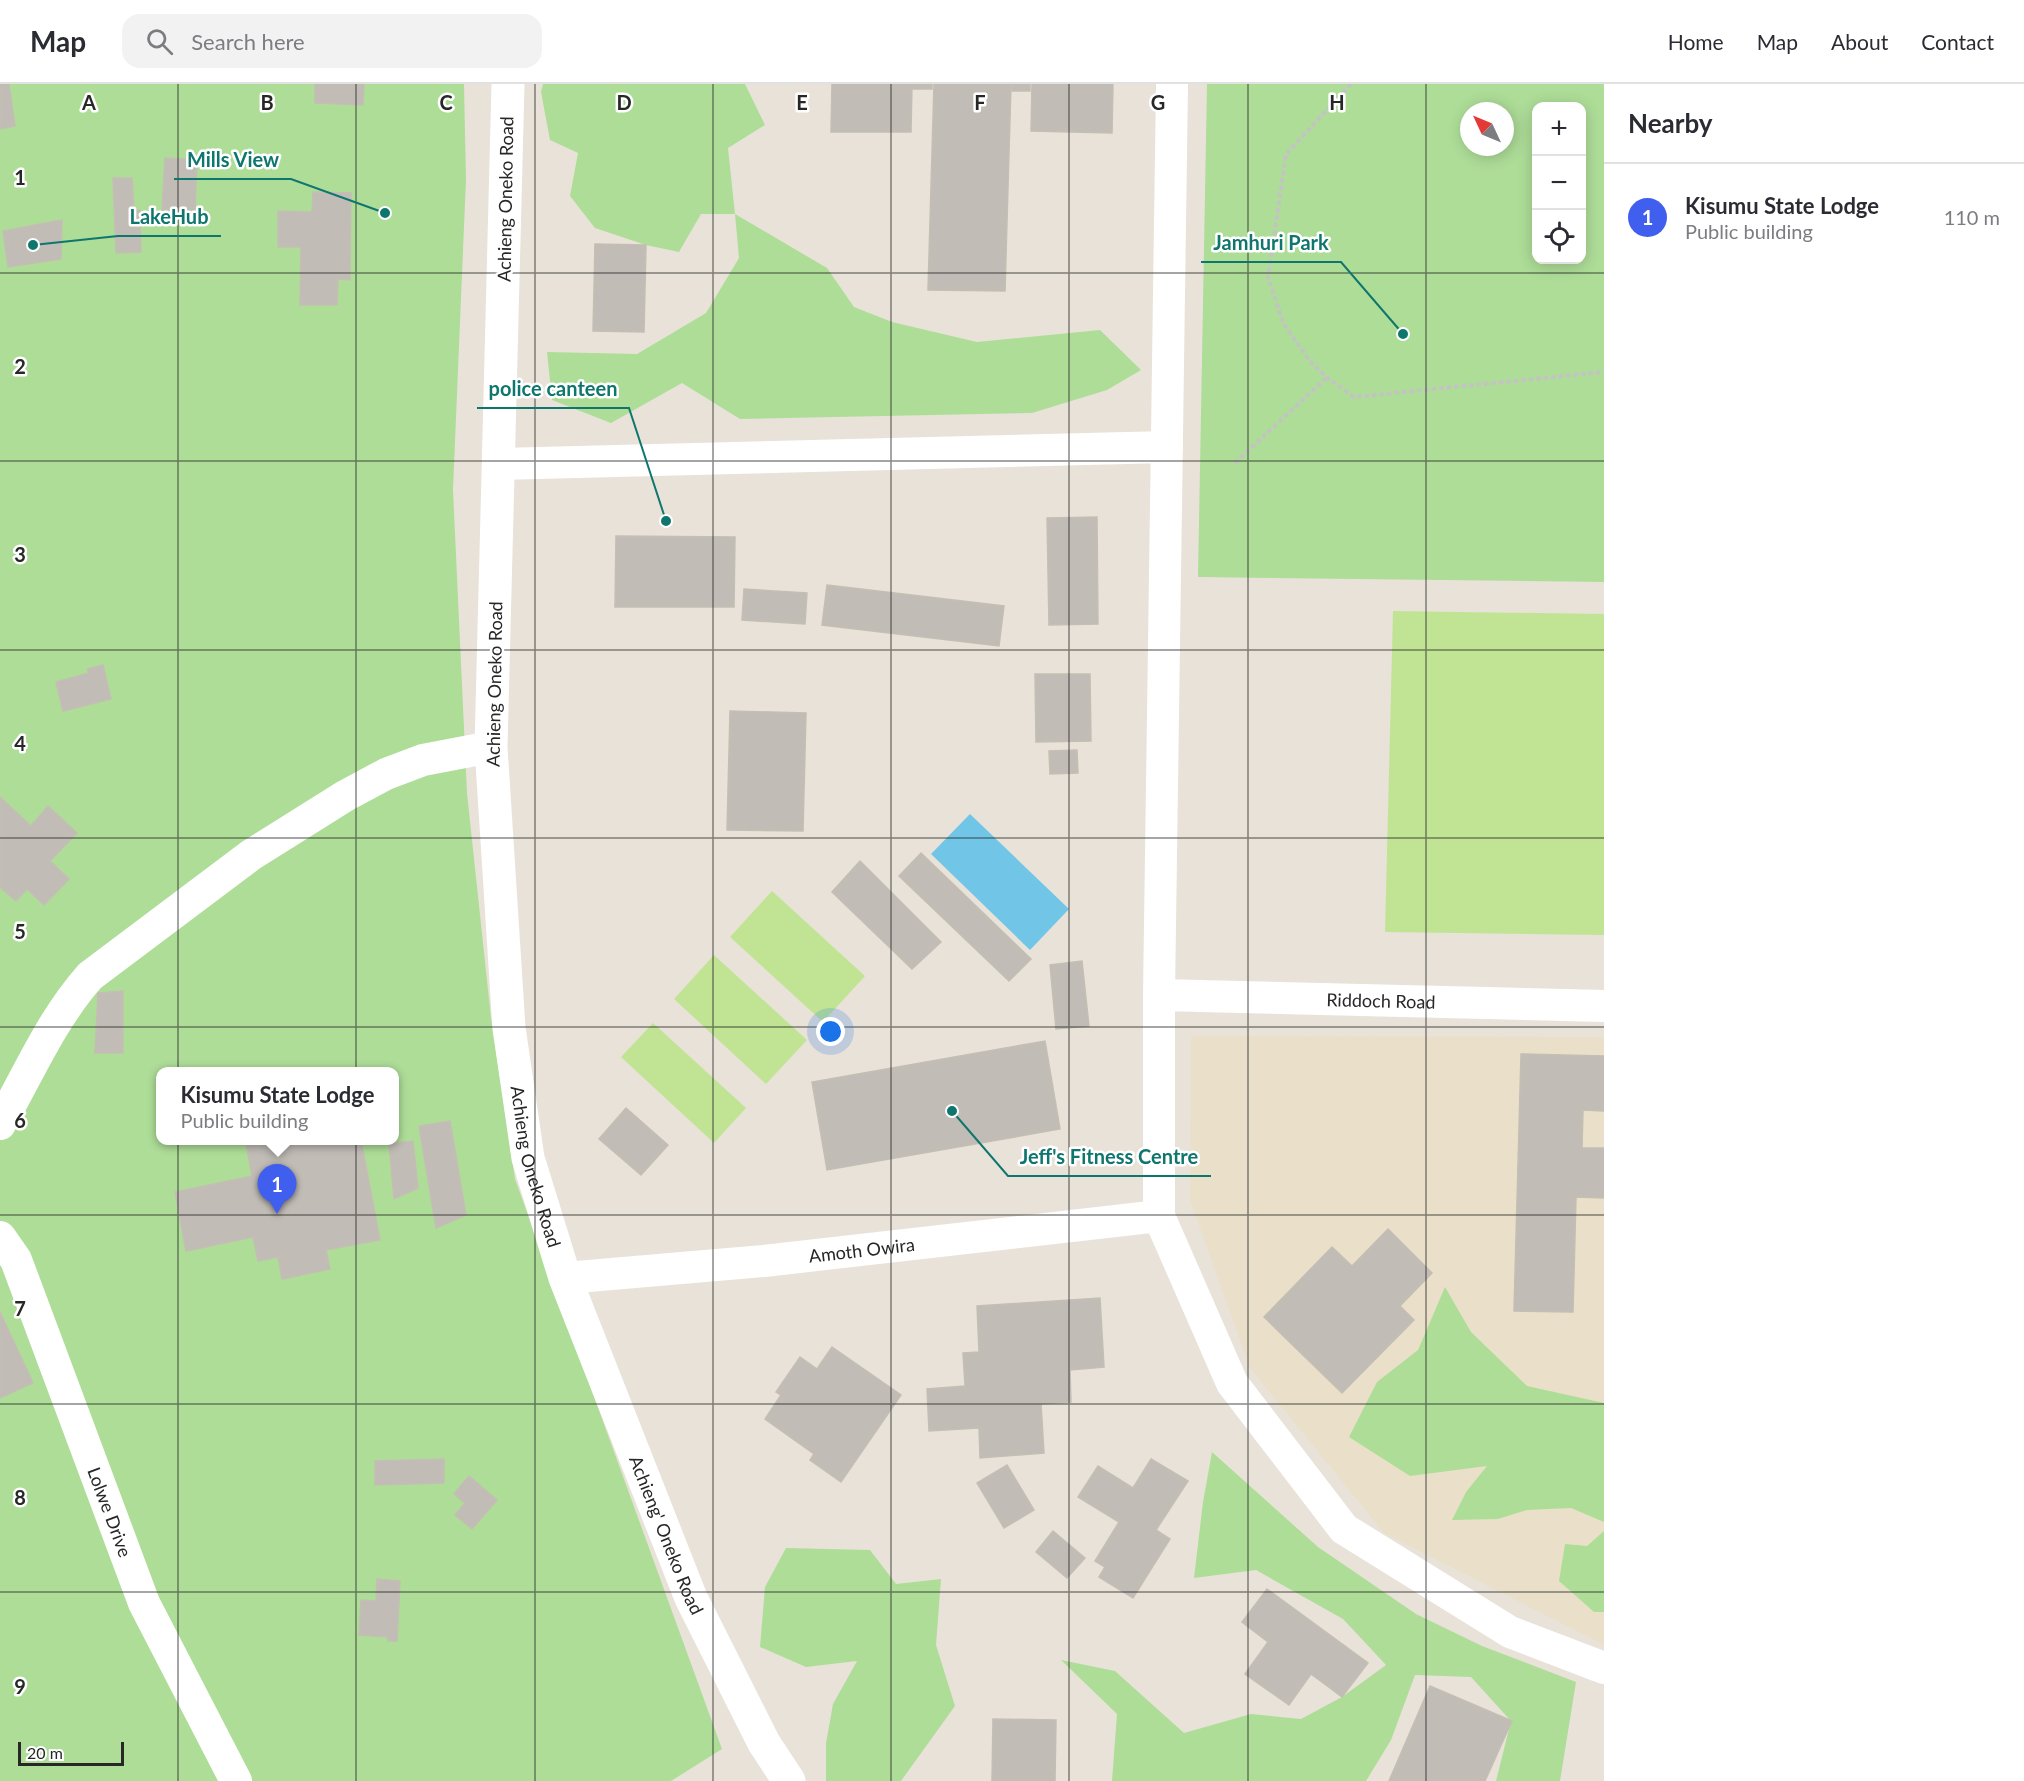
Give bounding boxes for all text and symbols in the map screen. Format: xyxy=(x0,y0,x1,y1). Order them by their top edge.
search box xyxy=(122,14,542,68)
text: Map xyxy=(30,24,86,58)
icon: search xyxy=(143,25,176,58)
text: Search here xyxy=(191,28,305,55)
text: Home xyxy=(1668,29,1724,54)
text: Map xyxy=(1757,29,1798,54)
text: About xyxy=(1831,29,1888,54)
text: Contact xyxy=(1921,29,1994,54)
text: A xyxy=(81,90,96,114)
text: B xyxy=(260,90,274,114)
text: C xyxy=(439,90,453,114)
text: D xyxy=(616,90,632,114)
text: E xyxy=(796,90,808,114)
text: F xyxy=(974,90,986,114)
text: G xyxy=(1151,90,1165,114)
text: H xyxy=(1329,90,1345,114)
north arrow xyxy=(1460,102,1514,156)
map controls xyxy=(1532,102,1586,264)
button: + xyxy=(1532,102,1586,156)
text: Nearby xyxy=(1628,107,1713,139)
street label: Achieng Oneko Road xyxy=(493,116,517,282)
callout: Mills View xyxy=(174,141,291,179)
text: Mills View xyxy=(187,147,279,171)
button: − xyxy=(1532,156,1586,210)
text: 1 xyxy=(14,165,26,189)
text: Kisumu State Lodge xyxy=(1685,192,1879,219)
callout: LakeHub xyxy=(118,198,221,236)
text: LakeHub xyxy=(130,204,209,228)
text: 1 xyxy=(1642,205,1653,229)
text: 110 m xyxy=(1944,205,2000,229)
button: locate xyxy=(1532,210,1586,264)
text: Public building xyxy=(1685,219,1813,243)
callout: Jamhuri Park xyxy=(1201,224,1341,262)
text: Jamhuri Park xyxy=(1213,230,1329,254)
text: 2 xyxy=(14,354,26,378)
callout: police canteen xyxy=(477,370,629,408)
text: police canteen xyxy=(489,376,617,400)
text: 3 xyxy=(14,542,26,566)
street label: Achieng Oneko Road xyxy=(482,601,506,767)
text: 4 xyxy=(14,731,26,755)
text: 5 xyxy=(14,919,26,943)
street label: Riddoch Road xyxy=(1326,988,1436,1013)
your location xyxy=(816,1017,845,1046)
popup xyxy=(156,1067,399,1145)
text: Kisumu State Lodge xyxy=(180,1081,375,1108)
street label: Achieng Oneko Road xyxy=(507,1084,566,1250)
text: 6 xyxy=(14,1108,26,1132)
text: Public building xyxy=(180,1108,308,1132)
callout: Jeff's Fitness Centre xyxy=(1008,1138,1211,1176)
text: Jeff's Fitness Centre xyxy=(1020,1144,1199,1168)
pin: 1 xyxy=(258,1164,296,1214)
street label: Amoth Owira xyxy=(808,1233,916,1267)
text: 7 xyxy=(14,1296,26,1320)
street label: Achieng' Oneko Road xyxy=(625,1452,708,1618)
street label: Lolwe Drive xyxy=(83,1464,137,1560)
text: 8 xyxy=(14,1485,26,1509)
text: 9 xyxy=(14,1674,26,1698)
scale bar xyxy=(18,1739,124,1766)
text: 20 m xyxy=(27,1743,63,1762)

